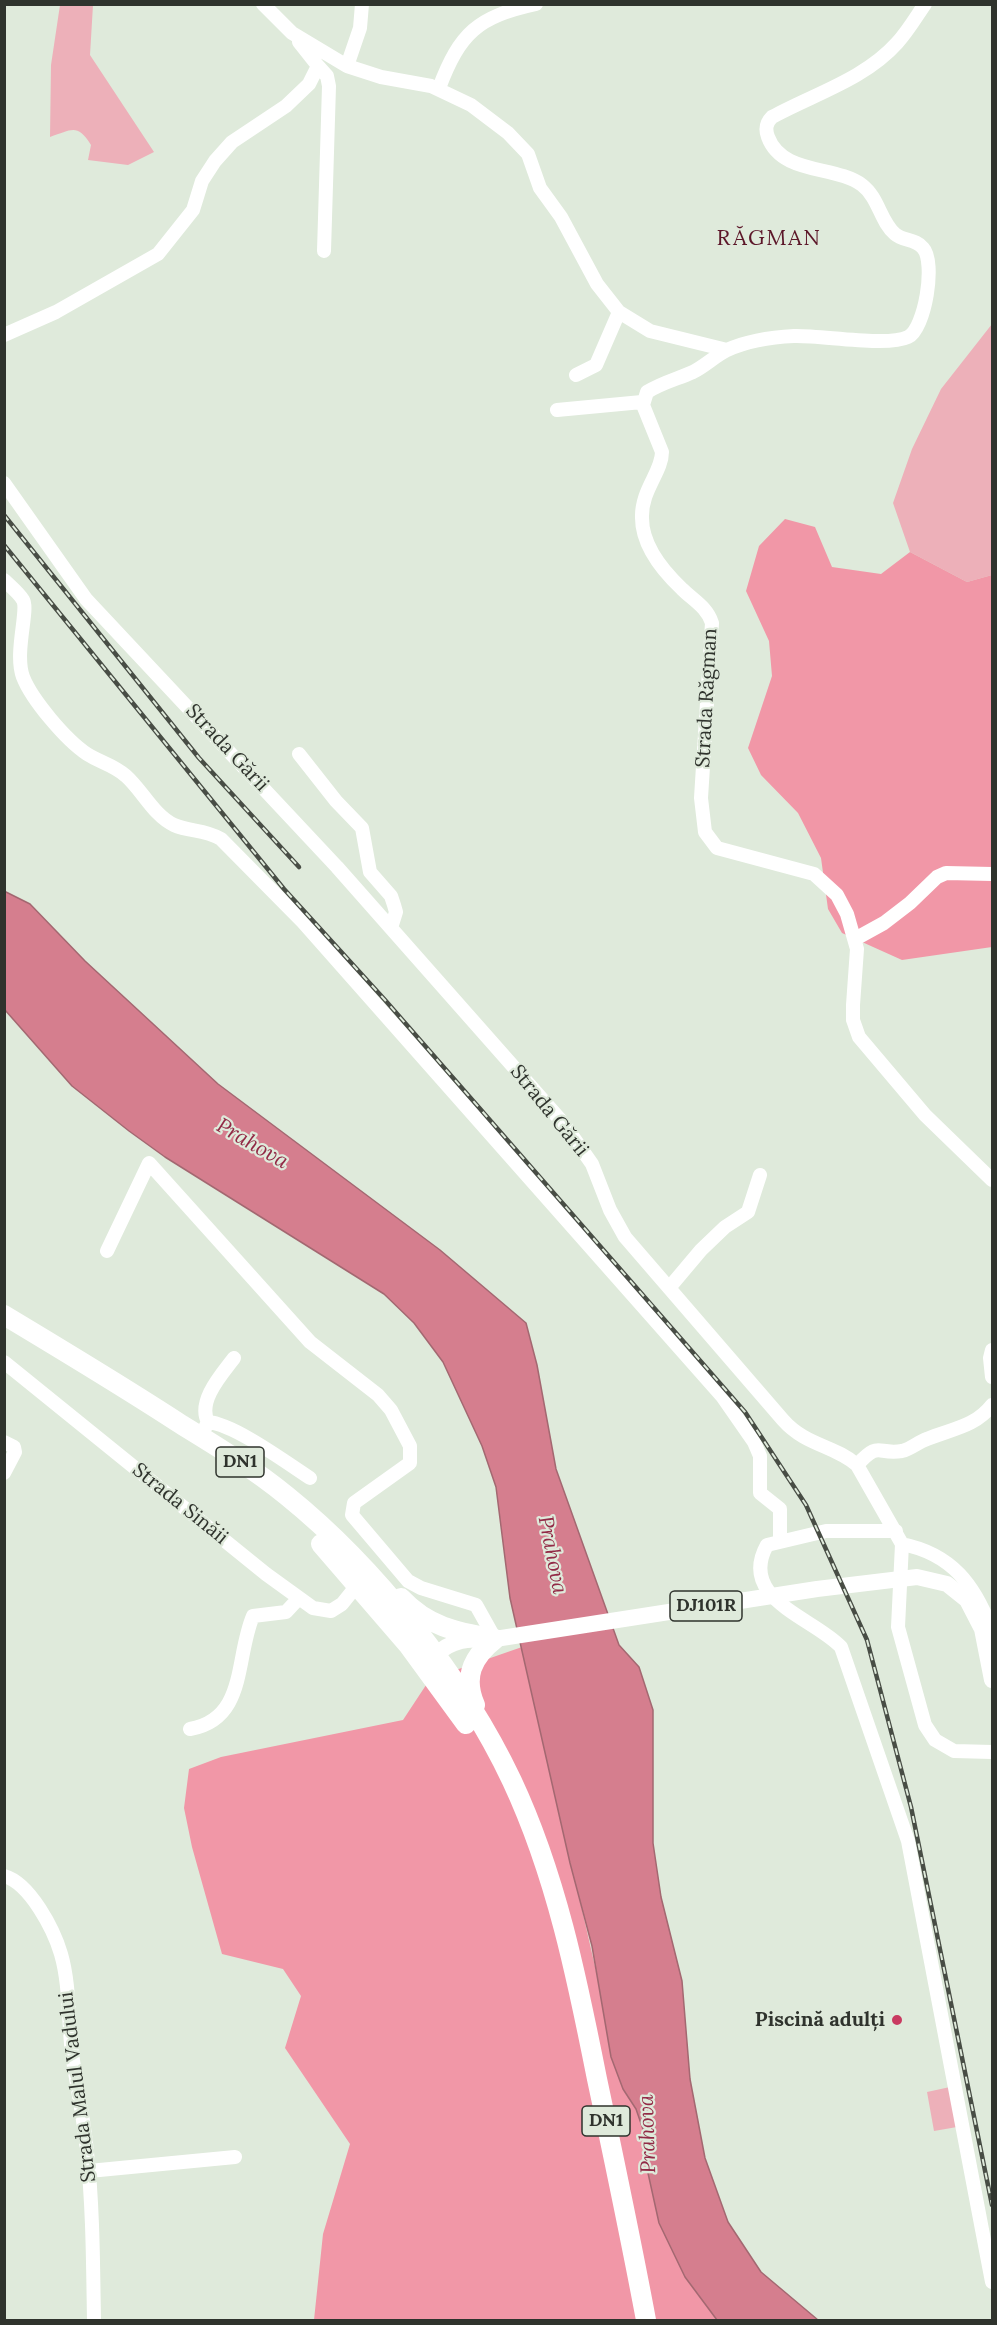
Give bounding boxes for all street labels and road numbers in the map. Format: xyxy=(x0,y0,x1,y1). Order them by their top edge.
street label: Strada Răgman xyxy=(691,628,723,768)
street label: Strada Gării xyxy=(180,699,274,797)
street label: Strada Gării xyxy=(505,1060,593,1162)
road number: DN1 xyxy=(216,1447,264,1477)
street label: Strada Sinăii xyxy=(127,1458,233,1550)
road number: DJ101R xyxy=(670,1591,742,1621)
street label: Strada Malul Vadului xyxy=(54,1990,102,2184)
road number: DN1 xyxy=(582,2106,630,2136)

